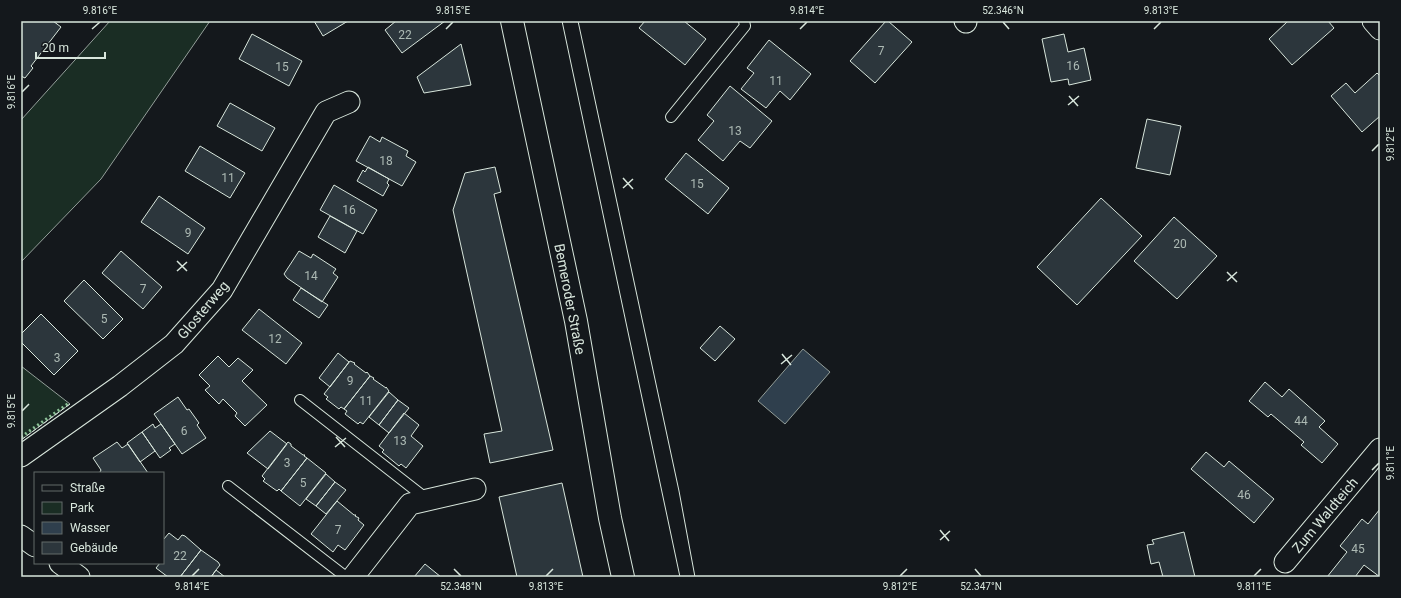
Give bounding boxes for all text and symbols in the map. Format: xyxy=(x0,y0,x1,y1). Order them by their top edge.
text: 9.816°E xyxy=(83,5,118,16)
text: 9.815°E xyxy=(436,5,471,16)
text: 9.814°E xyxy=(790,5,825,16)
text: 52.346°N xyxy=(982,5,1024,16)
text: 9.813°E xyxy=(1144,5,1179,16)
house number: 22 xyxy=(398,28,412,42)
scale bar xyxy=(36,34,105,60)
text: 20 m xyxy=(42,41,69,55)
house number: 7 xyxy=(878,44,885,58)
house number: 16 xyxy=(1066,59,1080,73)
house number: 15 xyxy=(275,60,289,74)
text: 9.816°E xyxy=(6,74,17,109)
house number: 11 xyxy=(769,74,783,88)
house number: 13 xyxy=(728,124,742,138)
text: 9.812°E xyxy=(1385,126,1396,161)
house number: 18 xyxy=(379,154,393,168)
house number: 11 xyxy=(221,171,235,185)
house number: 15 xyxy=(690,177,704,191)
house number: 16 xyxy=(342,203,356,217)
house number: 9 xyxy=(185,226,191,240)
house number: 20 xyxy=(1173,237,1187,251)
street label: Bemeroder Straße xyxy=(551,242,589,356)
house number: 14 xyxy=(304,269,318,283)
street label: Glosterweg xyxy=(174,278,232,342)
house number: 7 xyxy=(140,282,147,296)
house number: 5 xyxy=(101,312,108,326)
house number: 12 xyxy=(268,332,282,346)
house number: 3 xyxy=(54,351,60,365)
house number: 9 xyxy=(347,374,353,388)
text: 9.815°E xyxy=(6,393,17,428)
house number: 11 xyxy=(359,394,373,408)
house number: 44 xyxy=(1294,414,1308,428)
house number: 6 xyxy=(181,424,188,438)
house number: 13 xyxy=(393,434,407,448)
text: 9.811°E xyxy=(1385,445,1396,480)
house number: 3 xyxy=(284,456,290,470)
legend xyxy=(34,472,164,564)
street label: Zum Waldteich xyxy=(1289,474,1361,556)
house number: 5 xyxy=(300,476,307,490)
text: Straße xyxy=(70,481,105,495)
house number: 46 xyxy=(1237,488,1251,502)
text: Park xyxy=(70,501,95,515)
text: Wasser xyxy=(70,521,110,535)
house number: 7 xyxy=(335,523,342,537)
text: Gebäude xyxy=(70,541,118,555)
house number: 45 xyxy=(1351,542,1365,556)
house number: 22 xyxy=(173,549,187,563)
text: 9.814°E xyxy=(175,581,210,592)
text: 52.348°N xyxy=(440,581,482,592)
text: 9.813°E xyxy=(529,581,564,592)
text: 9.812°E xyxy=(883,581,918,592)
text: 52.347°N xyxy=(960,581,1002,592)
text: 9.811°E xyxy=(1237,581,1272,592)

